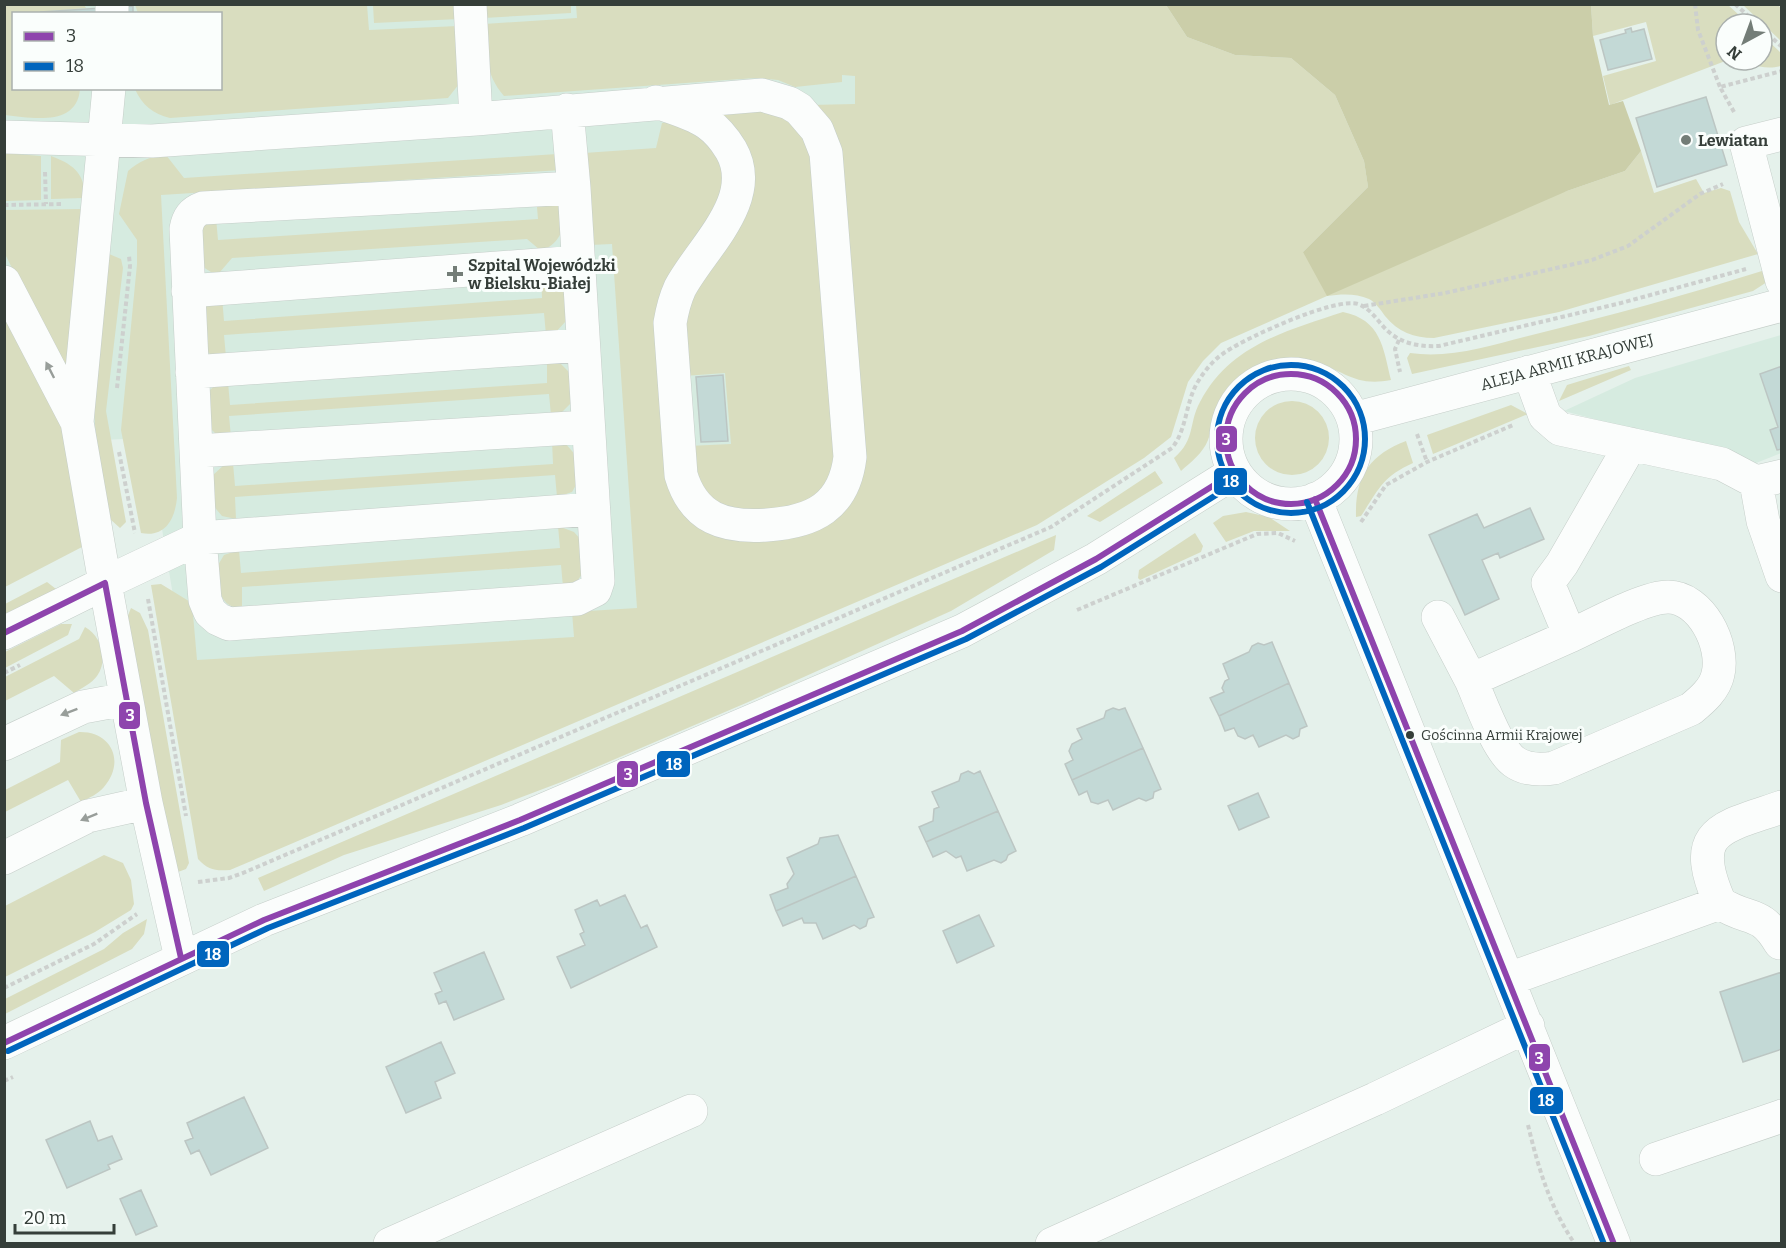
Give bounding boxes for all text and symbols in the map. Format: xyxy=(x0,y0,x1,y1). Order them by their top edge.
legend xyxy=(12,12,222,90)
north arrow xyxy=(1714,12,1774,72)
text: 3 xyxy=(66,25,76,47)
text: N xyxy=(1724,42,1745,64)
text: 18 xyxy=(66,55,84,77)
place label: Lewiatan xyxy=(1698,131,1769,150)
marker: Lewiatan xyxy=(1679,133,1693,147)
place label: Szpital Wojewódzki w Bielsku-Białej xyxy=(467,256,616,293)
marker: Szpital Wojewódzki w Bielsku-Białej xyxy=(446,265,464,283)
street label: ALEJA ARMII KRAJOWEJ xyxy=(1478,330,1656,394)
one-way arrow xyxy=(45,362,55,379)
line badge: 3 xyxy=(1215,425,1238,453)
text: 3 xyxy=(1221,430,1231,449)
line badge: 18 xyxy=(1213,467,1248,496)
text: 18 xyxy=(1223,472,1239,491)
line badge: 3 xyxy=(118,701,141,730)
text: 3 xyxy=(125,706,135,725)
one-way arrow xyxy=(60,707,78,717)
place label: Gościnna Armii Krajowej xyxy=(1421,727,1583,744)
marker: Gościnna Armii Krajowej xyxy=(1404,729,1416,741)
line badge: 18 xyxy=(656,750,691,778)
text: 18 xyxy=(666,755,682,774)
line badge: 3 xyxy=(616,760,639,788)
text: 3 xyxy=(623,765,633,784)
one-way arrow xyxy=(80,812,98,822)
line badge: 18 xyxy=(196,940,230,968)
text: 18 xyxy=(205,945,221,964)
line badge: 3 xyxy=(1528,1043,1551,1072)
text: 3 xyxy=(1534,1049,1544,1068)
line badge: 18 xyxy=(1529,1086,1564,1115)
text: 18 xyxy=(1538,1091,1554,1110)
scale bar xyxy=(15,1197,114,1235)
text: 20 m xyxy=(24,1207,66,1229)

